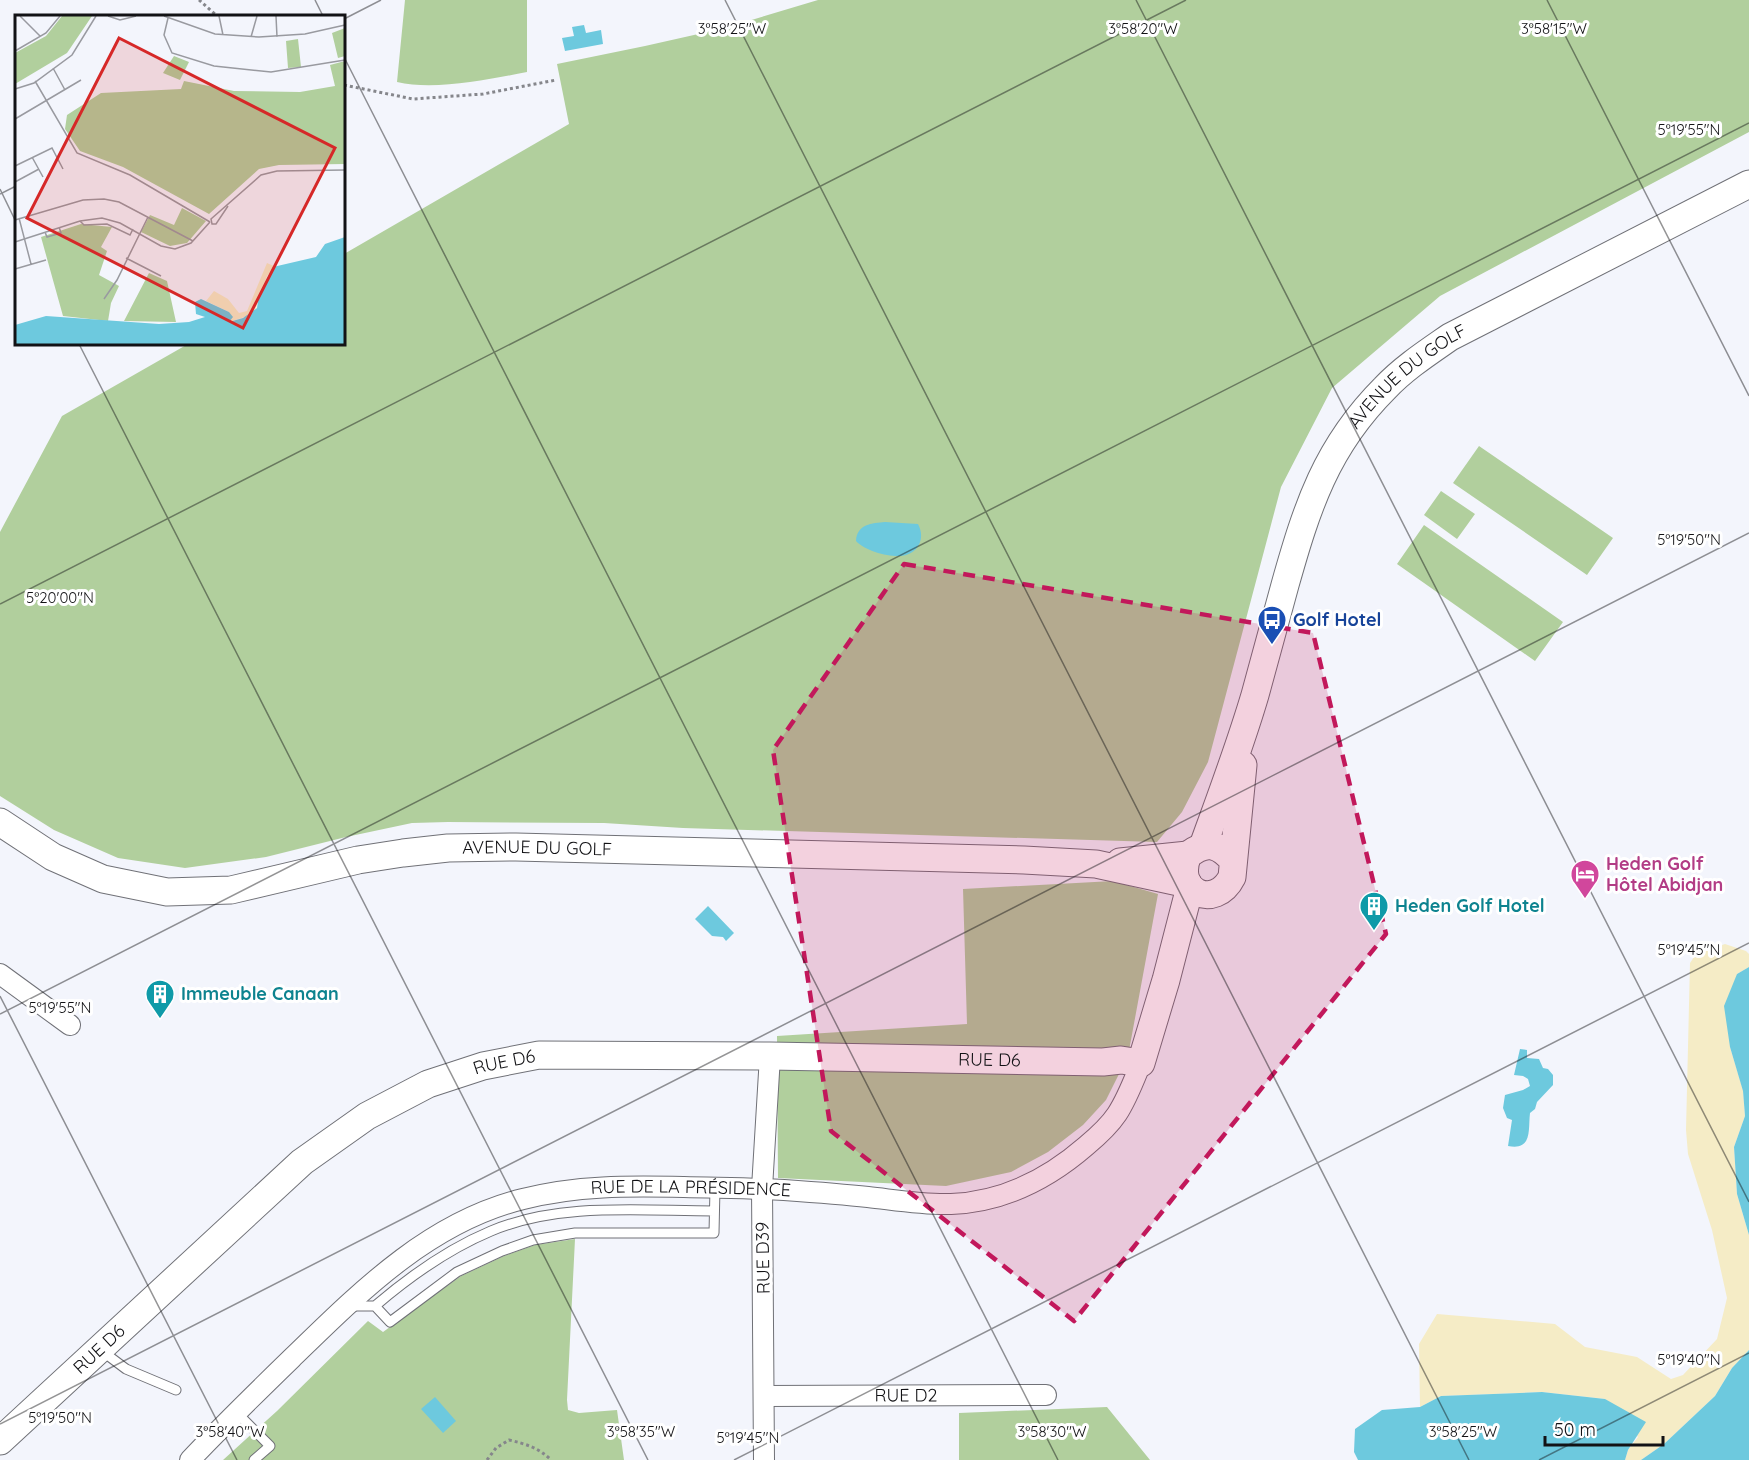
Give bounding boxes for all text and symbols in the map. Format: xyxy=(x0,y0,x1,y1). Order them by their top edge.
inset map xyxy=(15,15,345,345)
text: 3°58'25"W xyxy=(698,19,767,38)
text: 3°58'20"W xyxy=(1108,19,1178,38)
text: 3°58'15"W xyxy=(1521,19,1587,38)
text: 5°19'55"N xyxy=(1658,120,1721,139)
street label: AVENUE DU GOLF xyxy=(1342,319,1470,433)
text: 5°19'50"N xyxy=(1657,530,1721,549)
text: 5°20'00"N xyxy=(26,588,94,607)
bus stop icon: Golf Hotel xyxy=(1256,604,1288,646)
place label: Golf Hotel xyxy=(1293,608,1381,631)
street label: AVENUE DU GOLF xyxy=(462,835,613,860)
place label: Heden Golf Hôtel Abidjan xyxy=(1606,852,1723,896)
hotel icon: Heden Golf Hôtel Abidjan xyxy=(1569,858,1601,900)
building icon: Heden Golf Hotel xyxy=(1358,890,1390,932)
place label: Heden Golf Hotel xyxy=(1395,894,1545,917)
text: 5°19'45"N xyxy=(1658,940,1720,959)
building icon: Immeuble Canaan xyxy=(144,978,176,1020)
place label: Immeuble Canaan xyxy=(181,982,339,1005)
text: 5°19'55"N xyxy=(29,998,92,1017)
street label: RUE D6 xyxy=(470,1044,537,1080)
street label: RUE D6 xyxy=(958,1047,1021,1072)
street label: RUE DE LA PRÉSIDENCE xyxy=(590,1174,792,1201)
street label: RUE D39 xyxy=(750,1222,775,1294)
street label: RUE D6 xyxy=(68,1319,130,1379)
text: 5°19'40"N xyxy=(1657,1350,1721,1369)
street label: RUE D2 xyxy=(874,1383,938,1407)
text: 5°19'50"N xyxy=(28,1408,92,1427)
scale bar xyxy=(1545,1409,1664,1447)
text: 50 m xyxy=(1554,1418,1596,1441)
text: 3°58'40"W xyxy=(195,1422,265,1441)
text: 3°58'35"W xyxy=(607,1422,676,1441)
text: 3°58'30"W xyxy=(1017,1422,1087,1441)
text: 3°58'25"W xyxy=(1429,1422,1498,1441)
text: 5°19'45"N xyxy=(717,1428,779,1447)

